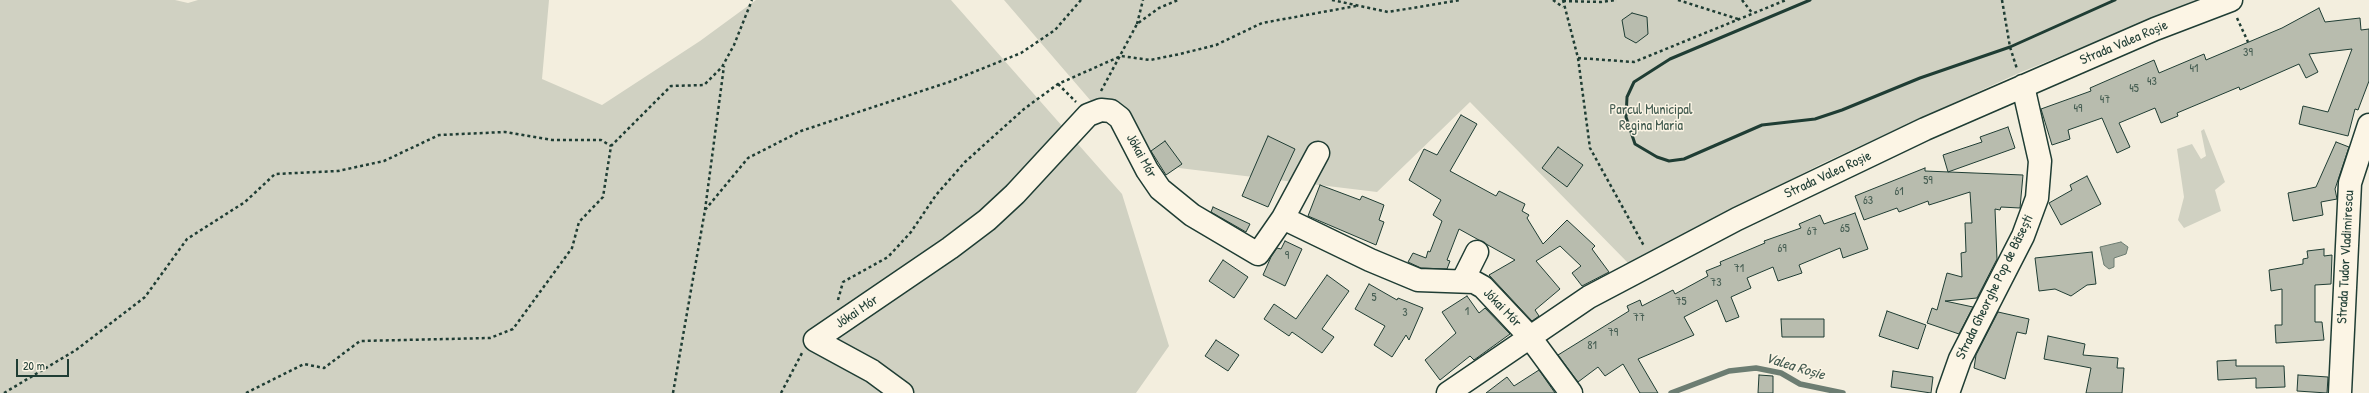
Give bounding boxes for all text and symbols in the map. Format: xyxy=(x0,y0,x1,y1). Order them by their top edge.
street label: Strada Valea Roșie xyxy=(2078,17,2170,69)
house number: 39 xyxy=(2243,46,2253,60)
house number: 41 xyxy=(2190,62,2198,76)
house number: 43 xyxy=(2147,75,2157,89)
house number: 45 xyxy=(2129,82,2139,96)
house number: 47 xyxy=(2100,93,2110,107)
park label: Parcul Municipal Regina Maria xyxy=(1610,102,1692,134)
house number: 49 xyxy=(2074,102,2082,116)
street label: Jókai Mór xyxy=(1122,131,1160,181)
street label: Strada Valea Roșie xyxy=(1782,148,1874,202)
house number: 59 xyxy=(1923,174,1933,188)
house number: 61 xyxy=(1894,185,1904,199)
street label: Strada Tudor Vladimirescu xyxy=(2334,190,2358,324)
house number: 63 xyxy=(1863,194,1873,208)
street label: Strada Gheorghe Pop de Băsești xyxy=(1953,212,2037,362)
house number: 65 xyxy=(1840,222,1850,236)
house number: 67 xyxy=(1807,225,1817,239)
house number: 69 xyxy=(1777,242,1787,256)
house number: 9 xyxy=(1285,249,1289,263)
house number: 71 xyxy=(1734,262,1744,276)
house number: 73 xyxy=(1710,276,1722,290)
street label: Jókai Mór xyxy=(1479,285,1525,331)
house number: 5 xyxy=(1371,291,1377,305)
street label: Jókai Mór xyxy=(832,292,882,332)
house number: 75 xyxy=(1675,295,1687,309)
house number: 1 xyxy=(1465,305,1469,319)
house number: 3 xyxy=(1402,306,1408,320)
house number: 77 xyxy=(1633,311,1645,325)
house number: 79 xyxy=(1608,326,1618,340)
house number: 81 xyxy=(1587,339,1597,353)
water label: Valea Roșie xyxy=(1763,349,1827,385)
scale bar xyxy=(18,351,71,377)
text: 20 m xyxy=(23,357,45,374)

